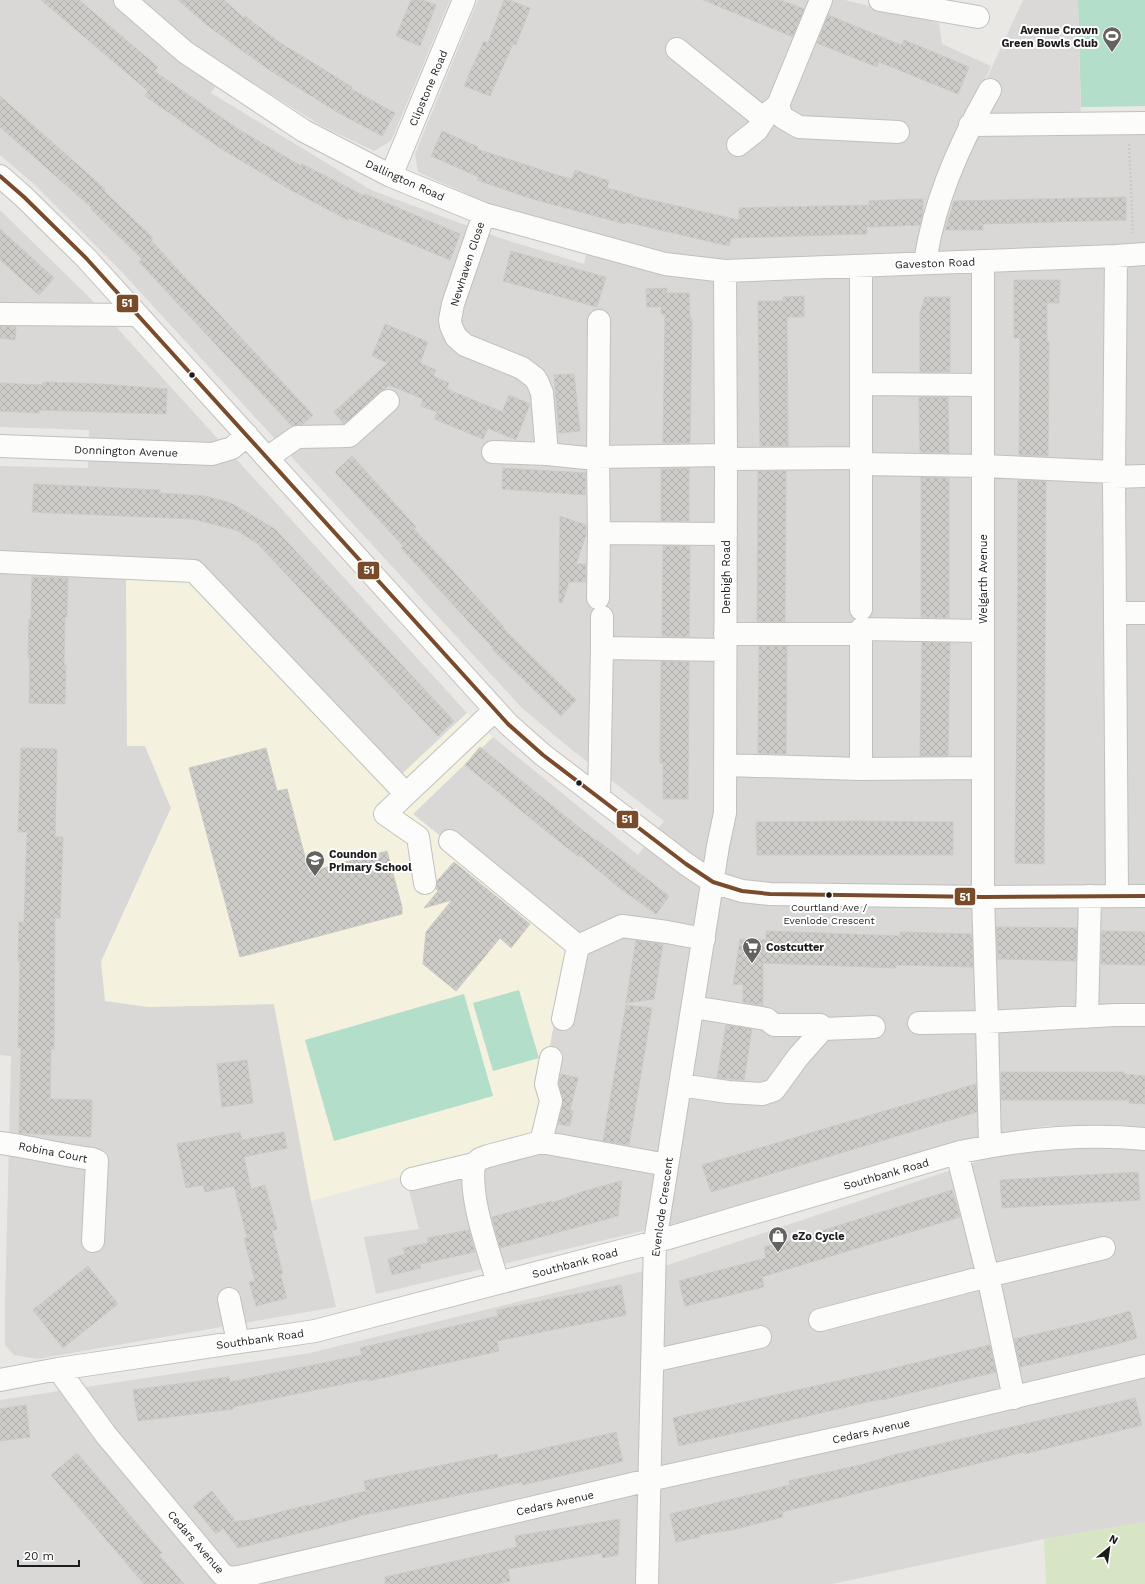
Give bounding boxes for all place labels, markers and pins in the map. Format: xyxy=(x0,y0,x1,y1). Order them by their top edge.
place label: Avenue Crown Green Bowls Club xyxy=(1001,24,1098,50)
sports icon: Avenue Crown Green Bowls Club xyxy=(1101,25,1123,53)
unlabelled marker xyxy=(187,370,197,380)
unlabelled marker xyxy=(574,778,584,788)
place label: Coundon Primary School xyxy=(329,848,412,874)
school or university icon: Coundon Primary School xyxy=(304,849,326,877)
marker: Courtland Ave / Evenlode Crescent xyxy=(824,890,834,900)
place label: Courtland Ave / Evenlode Crescent xyxy=(783,902,875,926)
supermarket icon: Costcutter xyxy=(741,936,763,964)
place label: Costcutter xyxy=(766,941,824,954)
shop icon: eZo Cycle xyxy=(767,1225,789,1253)
place label: eZo Cycle xyxy=(792,1230,845,1243)

